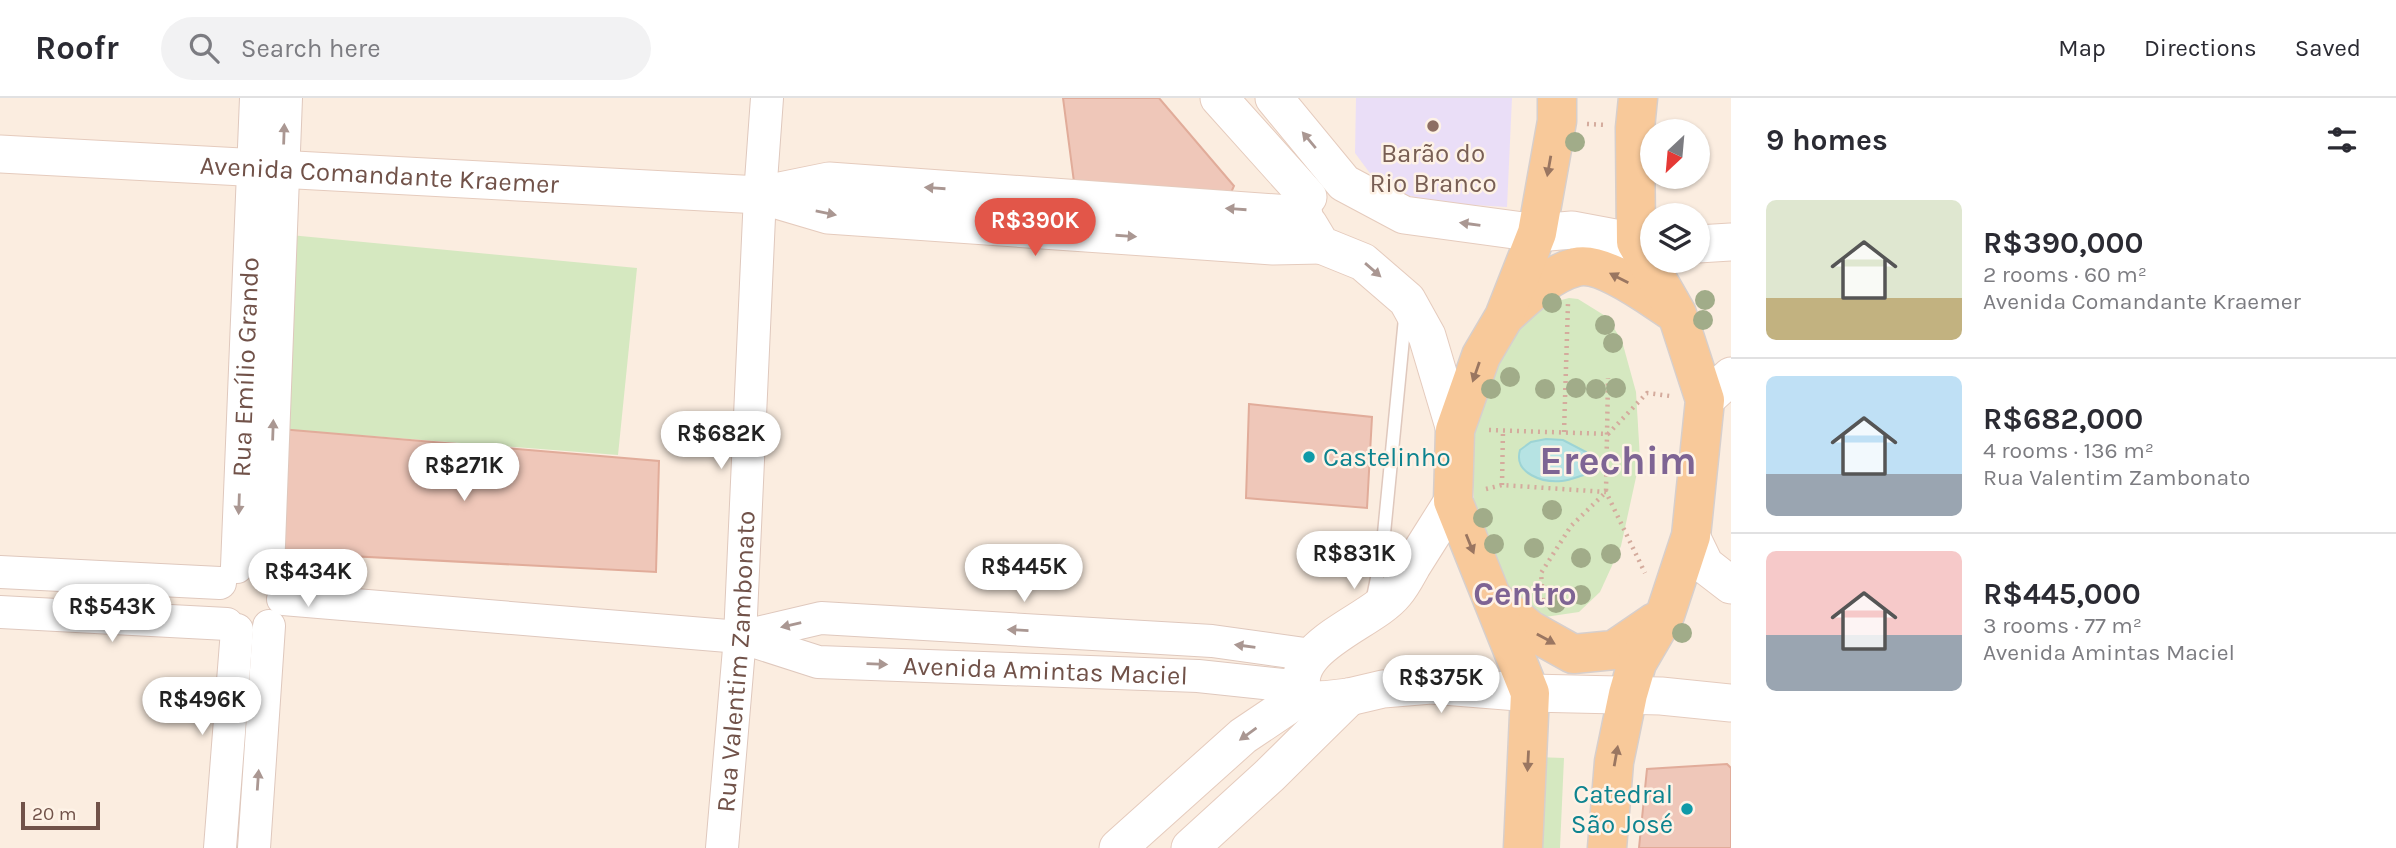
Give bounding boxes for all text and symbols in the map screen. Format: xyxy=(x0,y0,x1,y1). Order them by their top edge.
search box xyxy=(161,17,651,80)
text: Roofr xyxy=(35,29,119,67)
icon: search xyxy=(185,29,223,67)
text: Search here xyxy=(241,33,381,64)
text: Map xyxy=(2058,34,2106,62)
text: Directions xyxy=(2144,34,2257,62)
text: Saved xyxy=(2295,34,2361,62)
marker: Barão do Rio Branco xyxy=(1425,118,1441,134)
north arrow xyxy=(1640,119,1710,189)
map controls xyxy=(1640,119,1710,273)
icon: filters xyxy=(2323,121,2361,159)
text: 9 homes xyxy=(1766,122,1888,158)
one-way arrow xyxy=(279,123,290,145)
one-way arrow xyxy=(1302,132,1317,149)
place label: Barão do Rio Branco xyxy=(1369,138,1497,199)
street label: Avenida Comandante Kraemer xyxy=(199,149,560,200)
one-way arrow xyxy=(1543,155,1554,177)
one-way arrow xyxy=(924,182,946,193)
pin: R$390K xyxy=(978,198,1092,258)
one-way arrow xyxy=(1224,203,1246,214)
button: layers xyxy=(1640,203,1710,273)
text: R$390K xyxy=(991,207,1079,234)
one-way arrow xyxy=(815,208,837,219)
one-way arrow xyxy=(1458,218,1480,229)
text: R$390,000 xyxy=(1983,225,2143,261)
icon: home xyxy=(1822,228,1906,312)
one-way arrow xyxy=(1115,231,1137,242)
street label: Rua Emílio Grando xyxy=(225,257,265,478)
text: 2 rooms · 60 m² xyxy=(1983,261,2147,288)
one-way arrow xyxy=(1364,262,1381,277)
one-way arrow xyxy=(1609,273,1629,284)
text: Avenida Comandante Kraemer xyxy=(1983,288,2301,315)
one-way arrow xyxy=(1470,361,1481,382)
text: R$682,000 xyxy=(1983,401,2143,437)
icon: home xyxy=(1822,404,1906,488)
pin: R$682K xyxy=(664,412,778,471)
one-way arrow xyxy=(268,418,279,440)
text: R$682K xyxy=(677,420,765,447)
district label: Erechim xyxy=(1539,437,1697,484)
text: 4 rooms · 136 m² xyxy=(1983,437,2154,464)
place label: Castelinho xyxy=(1323,442,1451,473)
pin: R$271K xyxy=(407,444,521,503)
marker: Castelinho xyxy=(1301,449,1317,465)
text: R$271K xyxy=(424,452,504,479)
text: Rua Valentim Zambonato xyxy=(1983,464,2250,491)
one-way arrow xyxy=(234,493,245,515)
street label: Rua Valentim Zambonato xyxy=(710,510,761,814)
pin: R$831K xyxy=(1297,532,1411,591)
one-way arrow xyxy=(1465,534,1476,555)
text: R$831K xyxy=(1312,540,1396,567)
pin: R$445K xyxy=(967,545,1081,604)
pin: R$434K xyxy=(251,550,365,609)
text: R$445K xyxy=(981,553,1067,580)
text: R$434K xyxy=(264,558,352,585)
district label: Centro xyxy=(1473,575,1577,613)
text: R$445,000 xyxy=(1983,576,2141,612)
icon: home xyxy=(1822,579,1906,663)
pin: R$543K xyxy=(55,584,169,644)
text: R$543K xyxy=(68,593,156,620)
text: 3 rooms · 77 m² xyxy=(1983,612,2142,639)
one-way arrow xyxy=(780,619,802,630)
one-way arrow xyxy=(1006,624,1028,635)
one-way arrow xyxy=(1536,633,1556,645)
text: Avenida Amintas Maciel xyxy=(1983,639,2235,666)
one-way arrow xyxy=(1233,640,1255,651)
street label: Avenida Amintas Maciel xyxy=(902,650,1188,691)
pin: R$375K xyxy=(1384,656,1498,715)
one-way arrow xyxy=(867,659,889,670)
text: R$375K xyxy=(1399,664,1483,691)
pin: R$496K xyxy=(145,678,259,737)
text: R$496K xyxy=(158,686,246,713)
one-way arrow xyxy=(1239,726,1257,740)
one-way arrow xyxy=(1611,745,1622,767)
one-way arrow xyxy=(1522,751,1533,773)
one-way arrow xyxy=(253,769,264,791)
place label: Catedral São José xyxy=(1571,779,1673,840)
scale bar xyxy=(21,799,100,831)
marker: Catedral São José xyxy=(1679,801,1695,817)
text: 20 m xyxy=(32,803,77,825)

